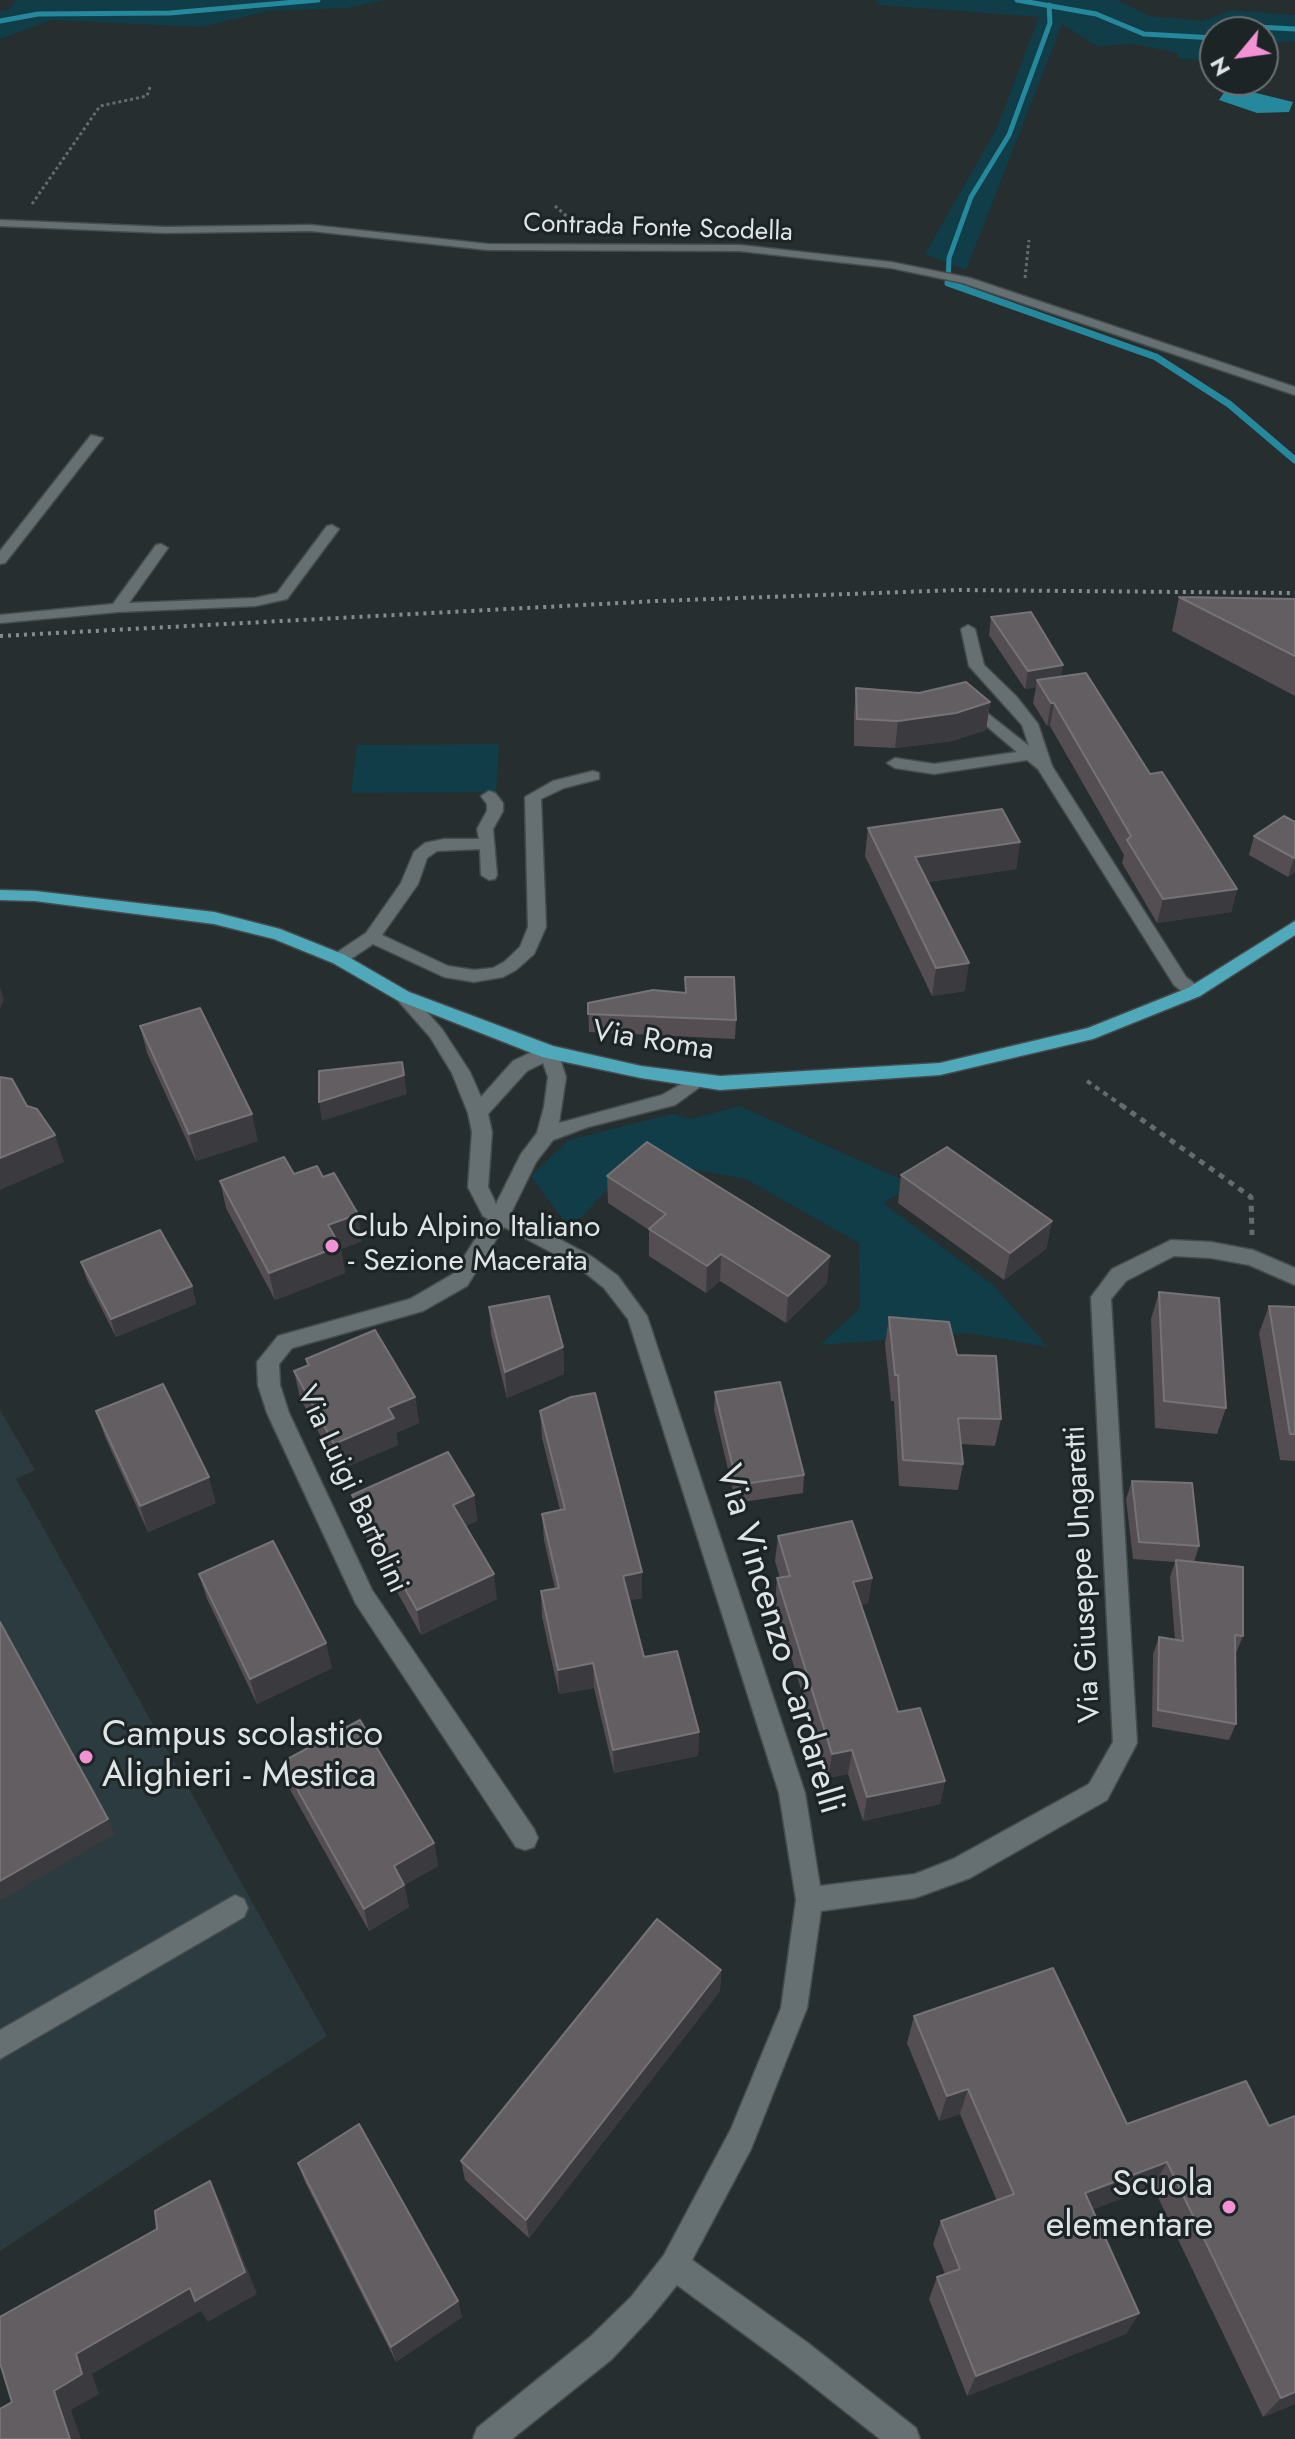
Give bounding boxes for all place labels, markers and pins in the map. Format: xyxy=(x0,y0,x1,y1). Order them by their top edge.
place label: Club Alpino Italiano - Sezione Macerata xyxy=(348,1211,600,1282)
marker: Club Alpino Italiano - Sezione Macerata xyxy=(323,1237,341,1255)
place label: Campus scolastico Alighieri - Mestica xyxy=(102,1714,383,1799)
marker: Campus scolastico Alighieri - Mestica xyxy=(77,1748,95,1766)
place label: Scuola elementare xyxy=(1046,2164,1213,2249)
marker: Scuola elementare xyxy=(1220,2198,1238,2216)

